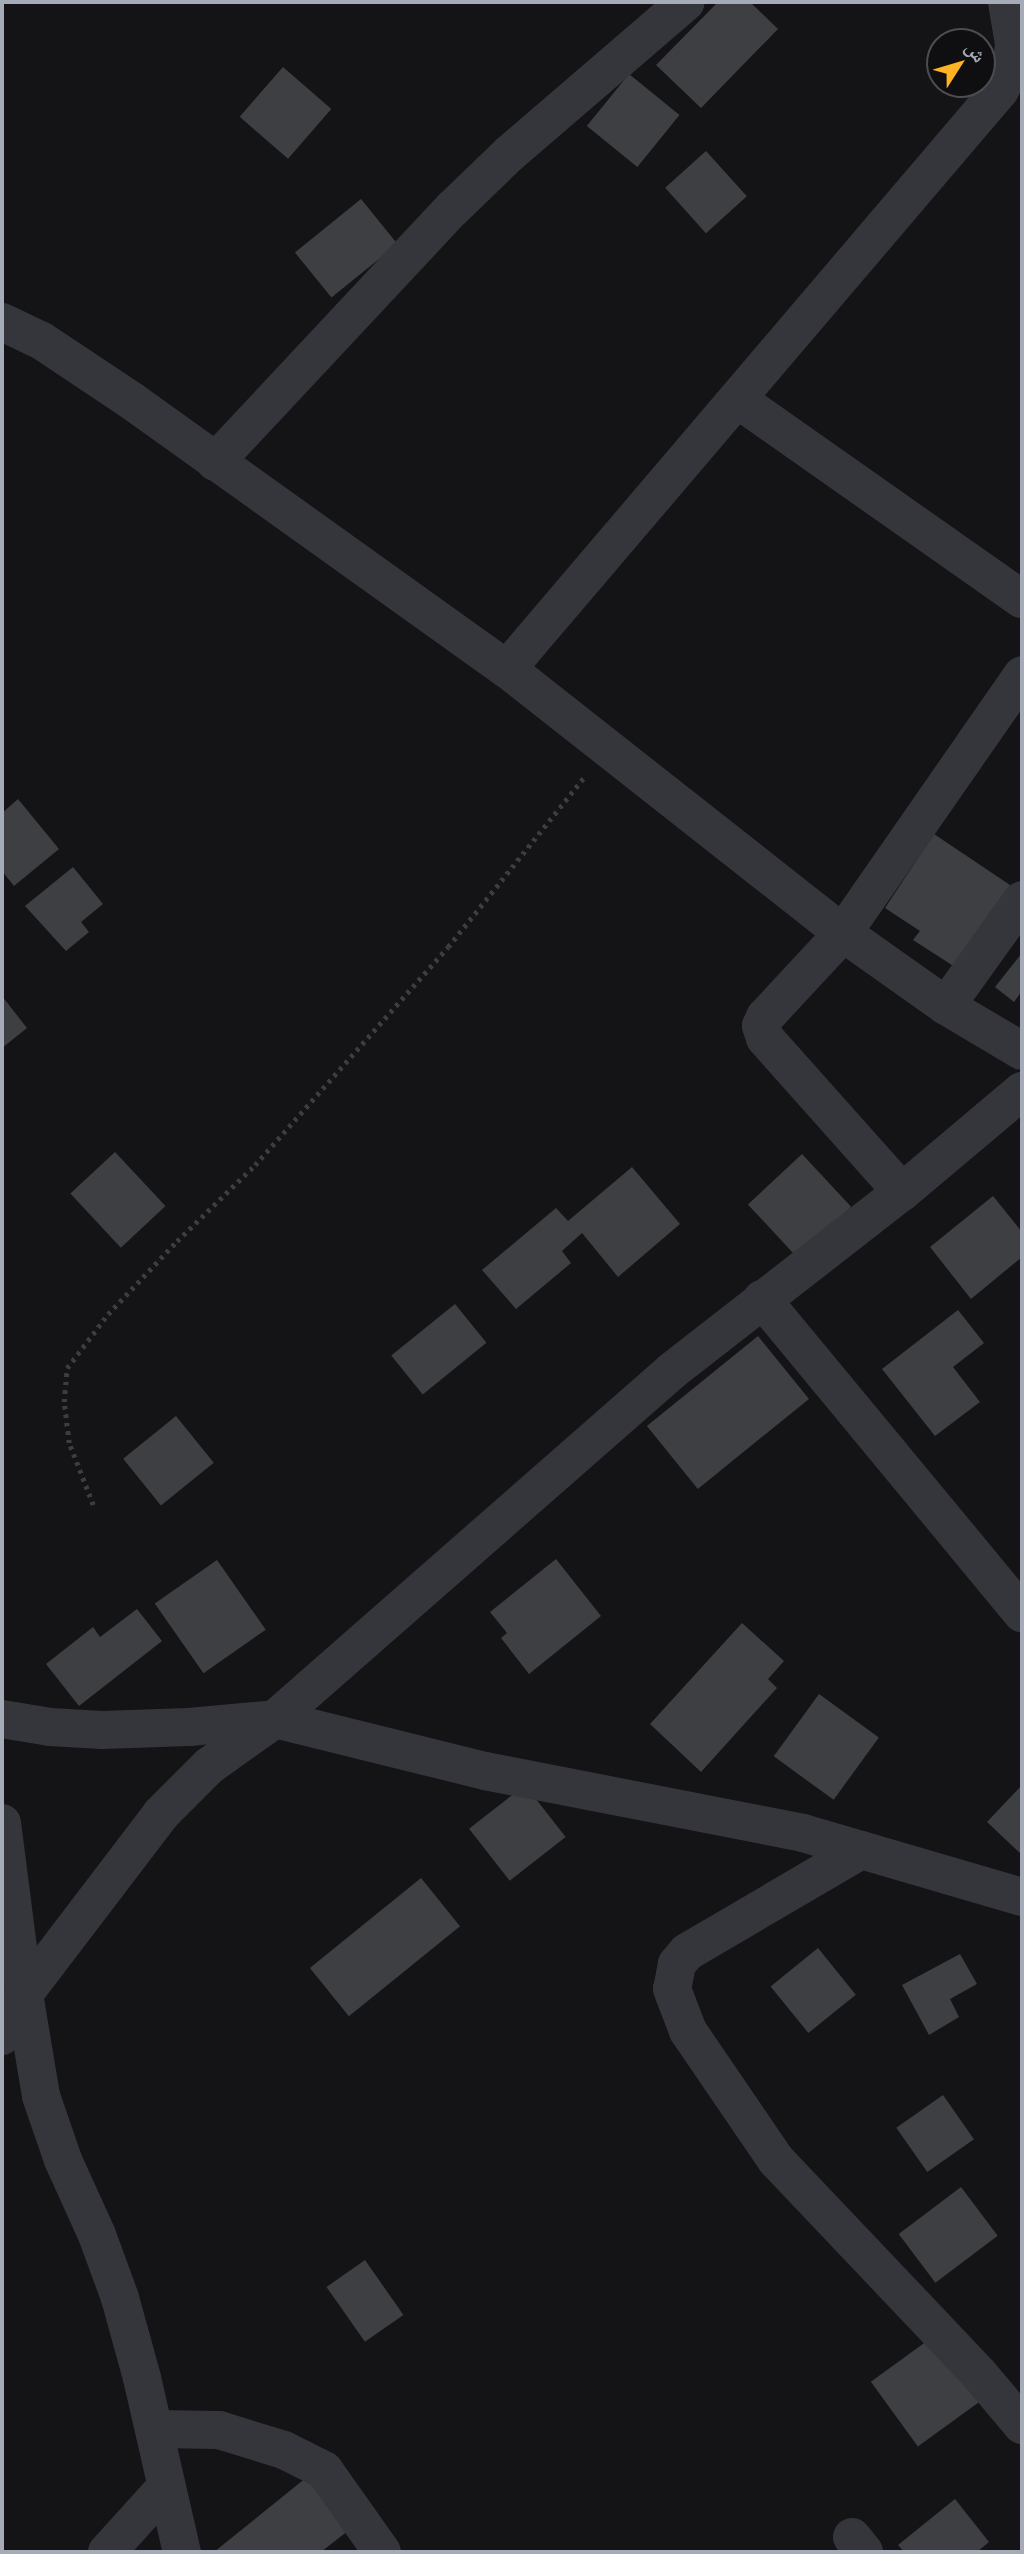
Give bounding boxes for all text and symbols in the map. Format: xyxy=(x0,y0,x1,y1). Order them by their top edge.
north arrow xyxy=(926,28,996,98)
text: ش xyxy=(961,36,992,66)

